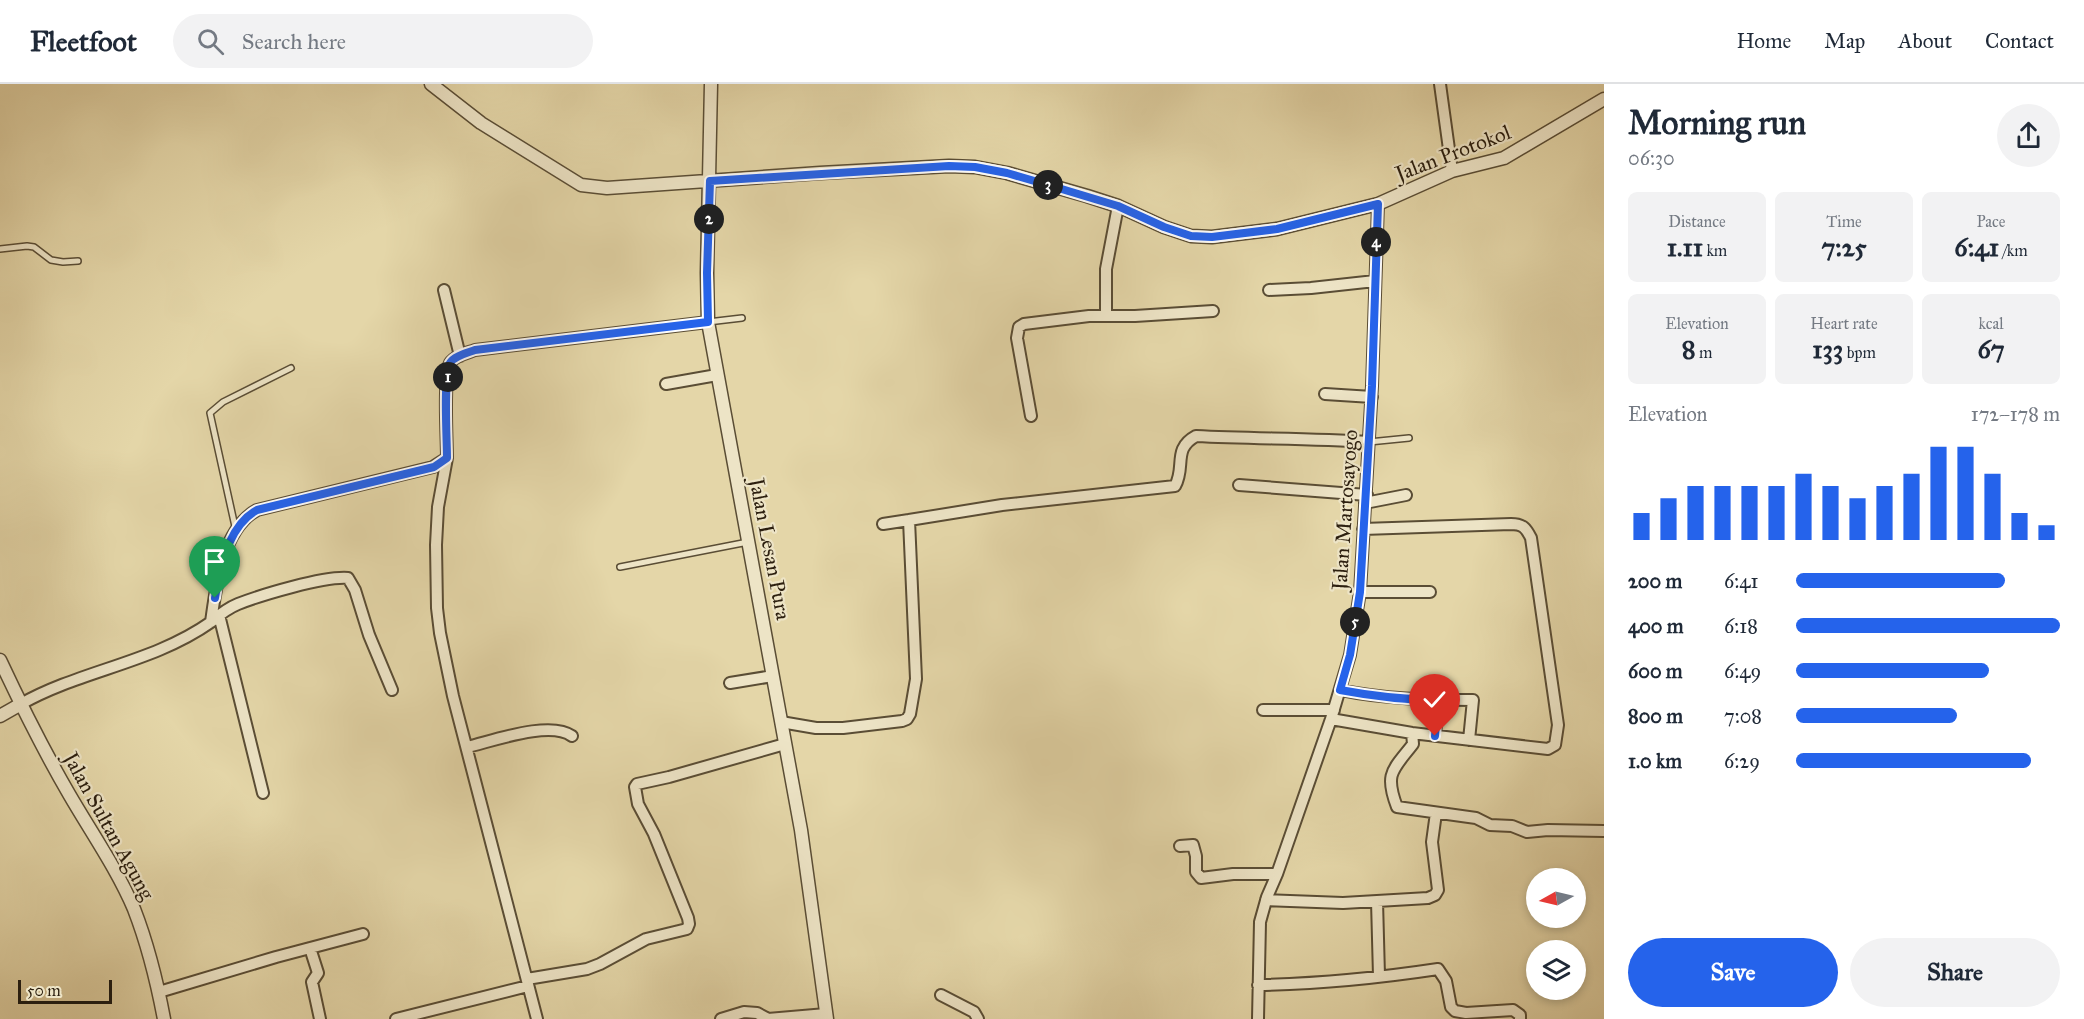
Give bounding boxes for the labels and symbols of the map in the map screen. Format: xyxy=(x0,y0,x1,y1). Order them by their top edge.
street label: Jalan Protokol xyxy=(1390,119,1515,188)
pin: 3 xyxy=(1033,170,1063,200)
pin: 2 xyxy=(694,204,724,234)
pin: 4 xyxy=(1361,227,1391,257)
pin: 1 xyxy=(433,362,463,392)
street label: Jalan Martosayogo xyxy=(1326,429,1364,593)
street label: Jalan Lesan Pura xyxy=(743,474,797,622)
pin xyxy=(189,536,240,598)
pin: 5 xyxy=(1340,607,1370,637)
pin xyxy=(1409,674,1460,736)
street label: Jalan Sultan Agung xyxy=(57,746,160,905)
north arrow xyxy=(1526,868,1586,928)
scale bar xyxy=(18,977,112,1004)

